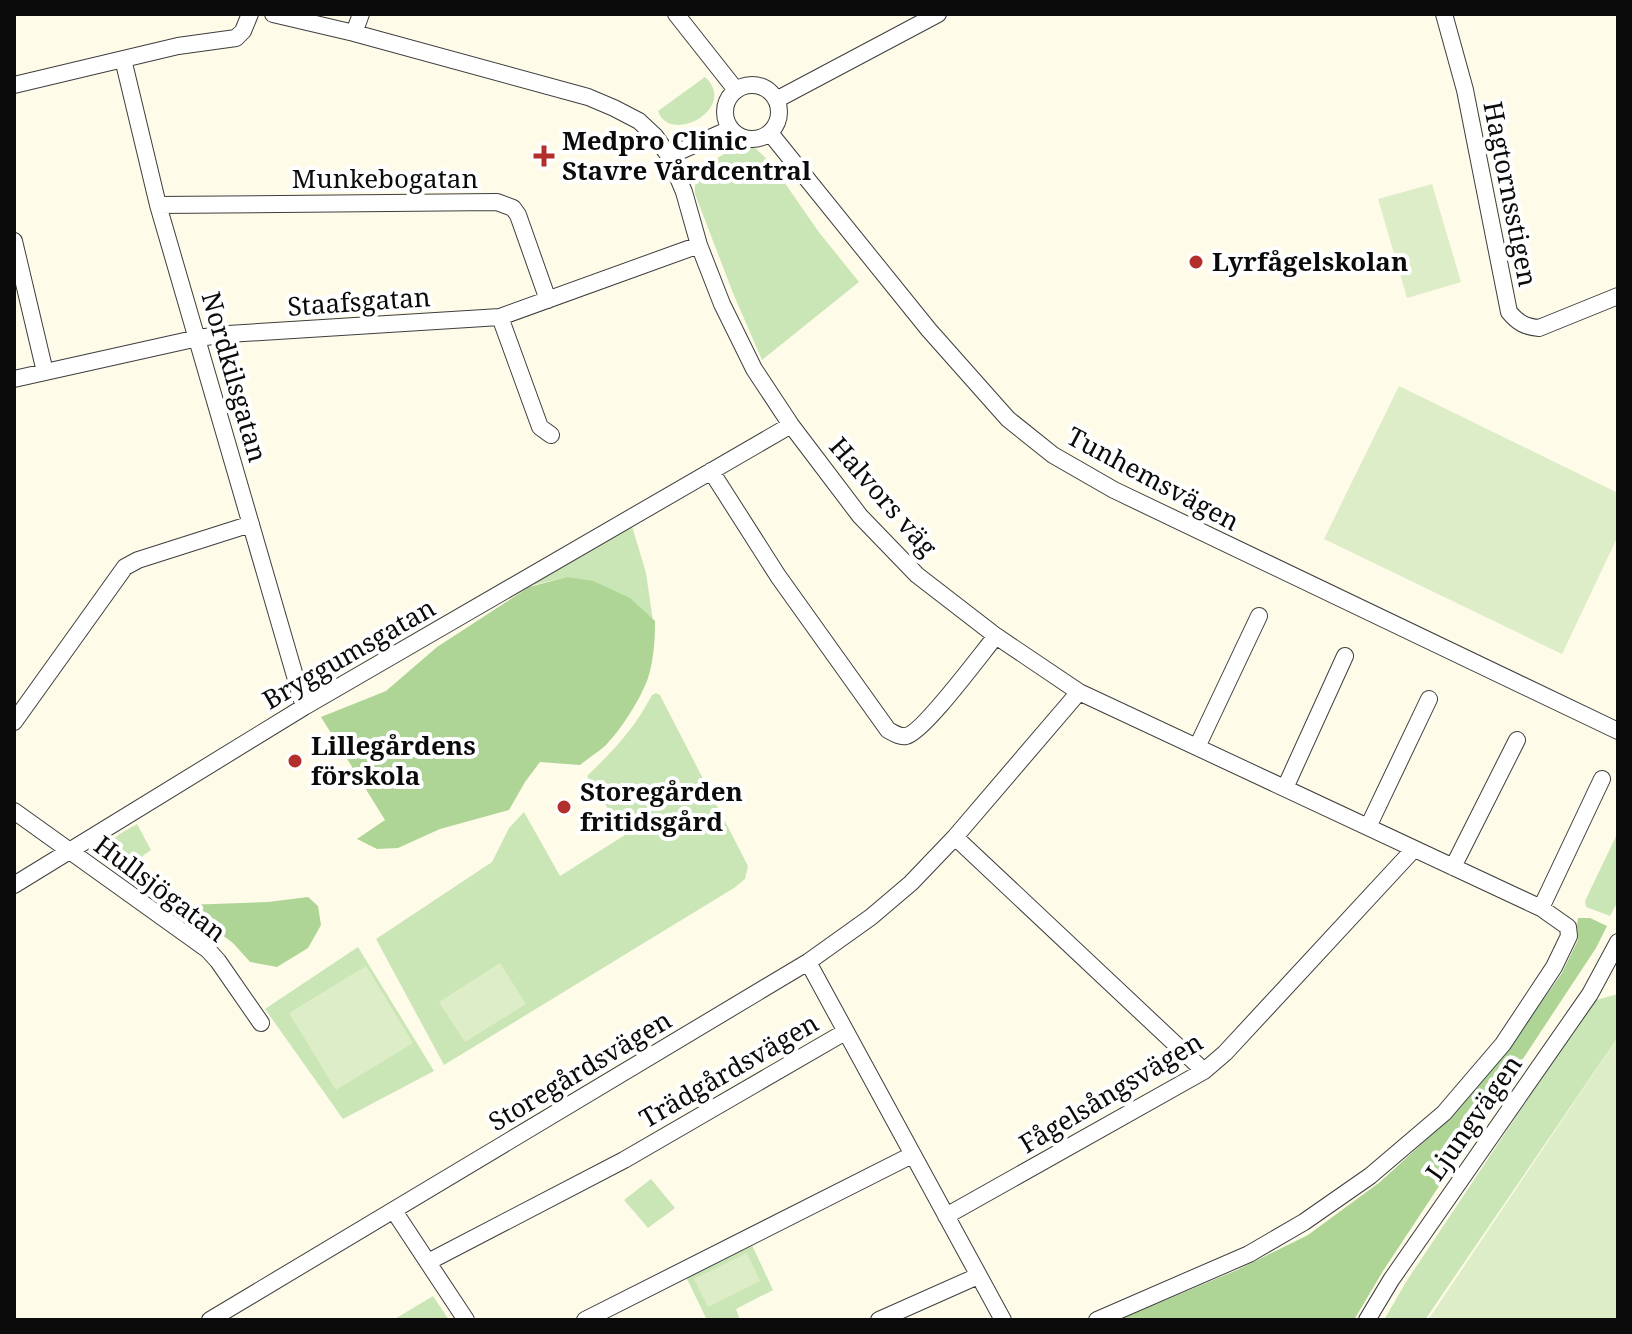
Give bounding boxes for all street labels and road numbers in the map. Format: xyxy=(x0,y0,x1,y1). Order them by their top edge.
street label: Hagtornsstigen xyxy=(1475,98,1547,290)
street label: Munkebogatan xyxy=(292,160,478,196)
street label: Staafsgatan xyxy=(286,278,432,324)
street label: Nordkilsgatan xyxy=(193,287,277,466)
street label: Tunhemsvägen xyxy=(1061,418,1246,539)
street label: Halvors väg xyxy=(822,429,946,564)
street label: Bryggumsgatan xyxy=(256,589,442,717)
street label: Hullsjögatan xyxy=(87,827,234,950)
street label: Storegårdsvägen xyxy=(481,1001,678,1139)
street label: Trädgårdsvägen xyxy=(632,1004,825,1136)
street label: Fågelsångsvägen xyxy=(1012,1023,1209,1161)
street label: Ljungvägen xyxy=(1417,1047,1530,1187)

